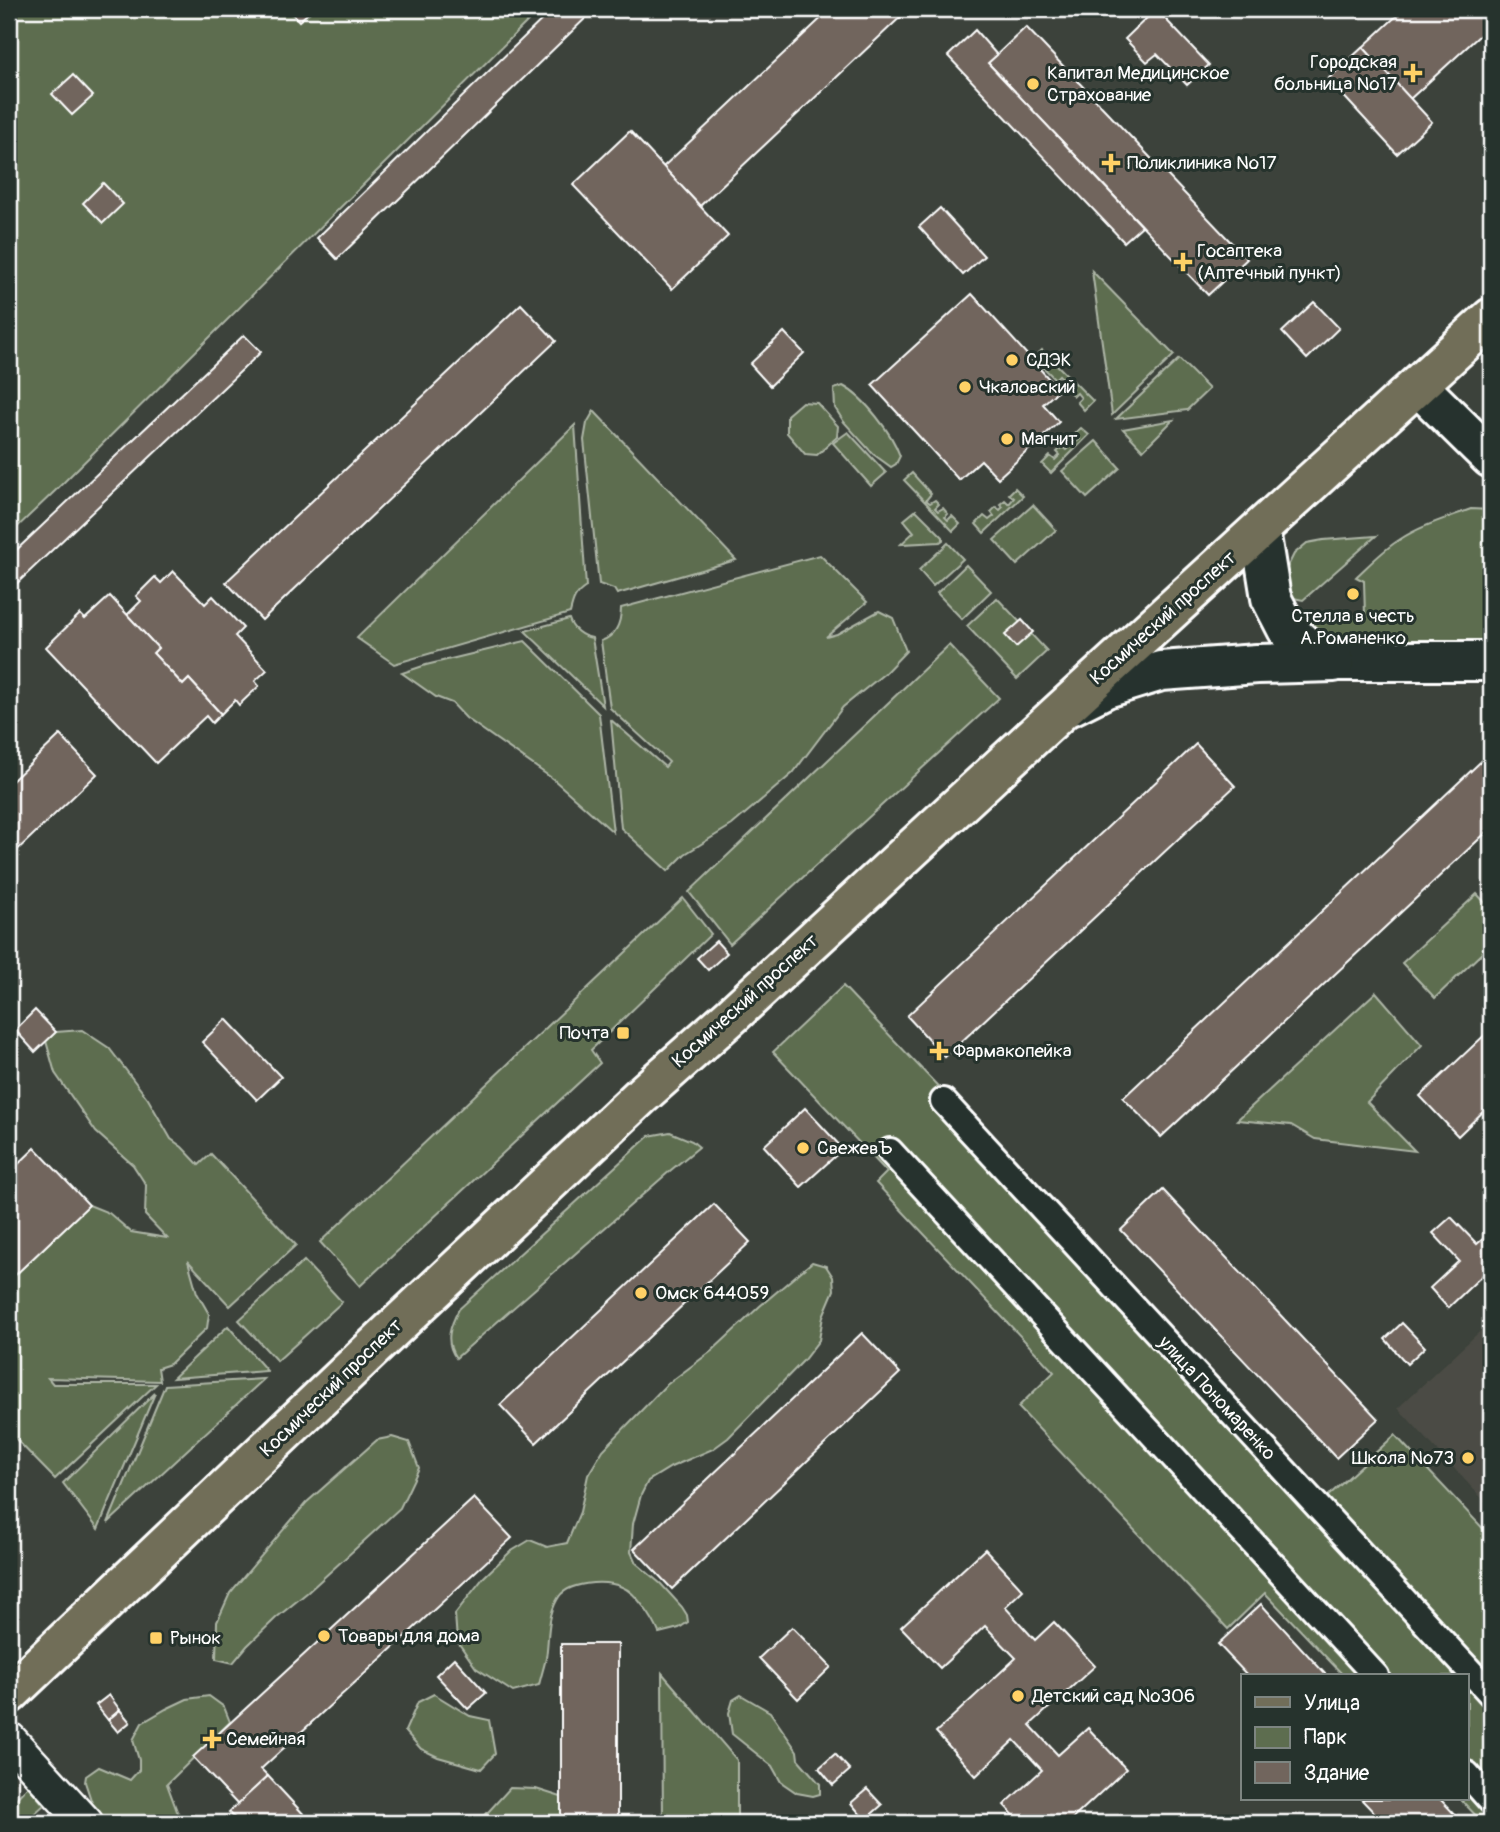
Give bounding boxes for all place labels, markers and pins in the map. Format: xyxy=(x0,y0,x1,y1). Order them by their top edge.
place label: Городская больница №17 xyxy=(1274,50,1397,96)
place label: Капитал Медицинское Страхование xyxy=(1047,61,1230,107)
marker: Городская больница №17 xyxy=(1403,63,1423,83)
marker: Капитал Медицинское Страхование xyxy=(1025,76,1041,92)
place label: Поликлиника №17 xyxy=(1127,151,1277,175)
marker: Поликлиника №17 xyxy=(1101,153,1121,173)
place label: Госаптека (Аптечный пункт) xyxy=(1197,239,1342,285)
marker: Госаптека (Аптечный пункт) xyxy=(1175,254,1191,270)
place label: СДЭК xyxy=(1026,348,1071,372)
marker: СДЭК xyxy=(1004,352,1020,368)
place label: Чкаловский xyxy=(979,375,1076,399)
marker: Чкаловский xyxy=(957,379,973,395)
place label: Магнит xyxy=(1021,427,1078,451)
marker: Магнит xyxy=(999,431,1015,447)
marker: Стелла в честь А.Романенко xyxy=(1345,586,1361,602)
place label: Стелла в честь А.Романенко xyxy=(1291,604,1415,650)
place label: Почта xyxy=(559,1021,609,1045)
marker: Почта xyxy=(615,1025,631,1041)
place label: Фармакопейка xyxy=(953,1039,1072,1063)
marker: Фармакопейка xyxy=(931,1043,947,1059)
place label: СвежевЪ xyxy=(817,1136,892,1160)
marker: СвежевЪ xyxy=(795,1140,811,1156)
place label: Омск 644059 xyxy=(655,1281,769,1305)
marker: Омск 644059 xyxy=(633,1285,649,1301)
place label: Школа №73 xyxy=(1352,1446,1454,1470)
marker: Школа №73 xyxy=(1460,1450,1476,1466)
place label: Товары для дома xyxy=(338,1624,480,1648)
place label: Рынок xyxy=(170,1626,221,1650)
marker: Товары для дома xyxy=(316,1628,332,1644)
marker: Рынок xyxy=(148,1630,164,1646)
place label: Детский сад №306 xyxy=(1031,1684,1195,1708)
marker: Детский сад №306 xyxy=(1010,1688,1026,1704)
place label: Семейная xyxy=(226,1727,305,1751)
marker: Семейная xyxy=(204,1731,220,1747)

